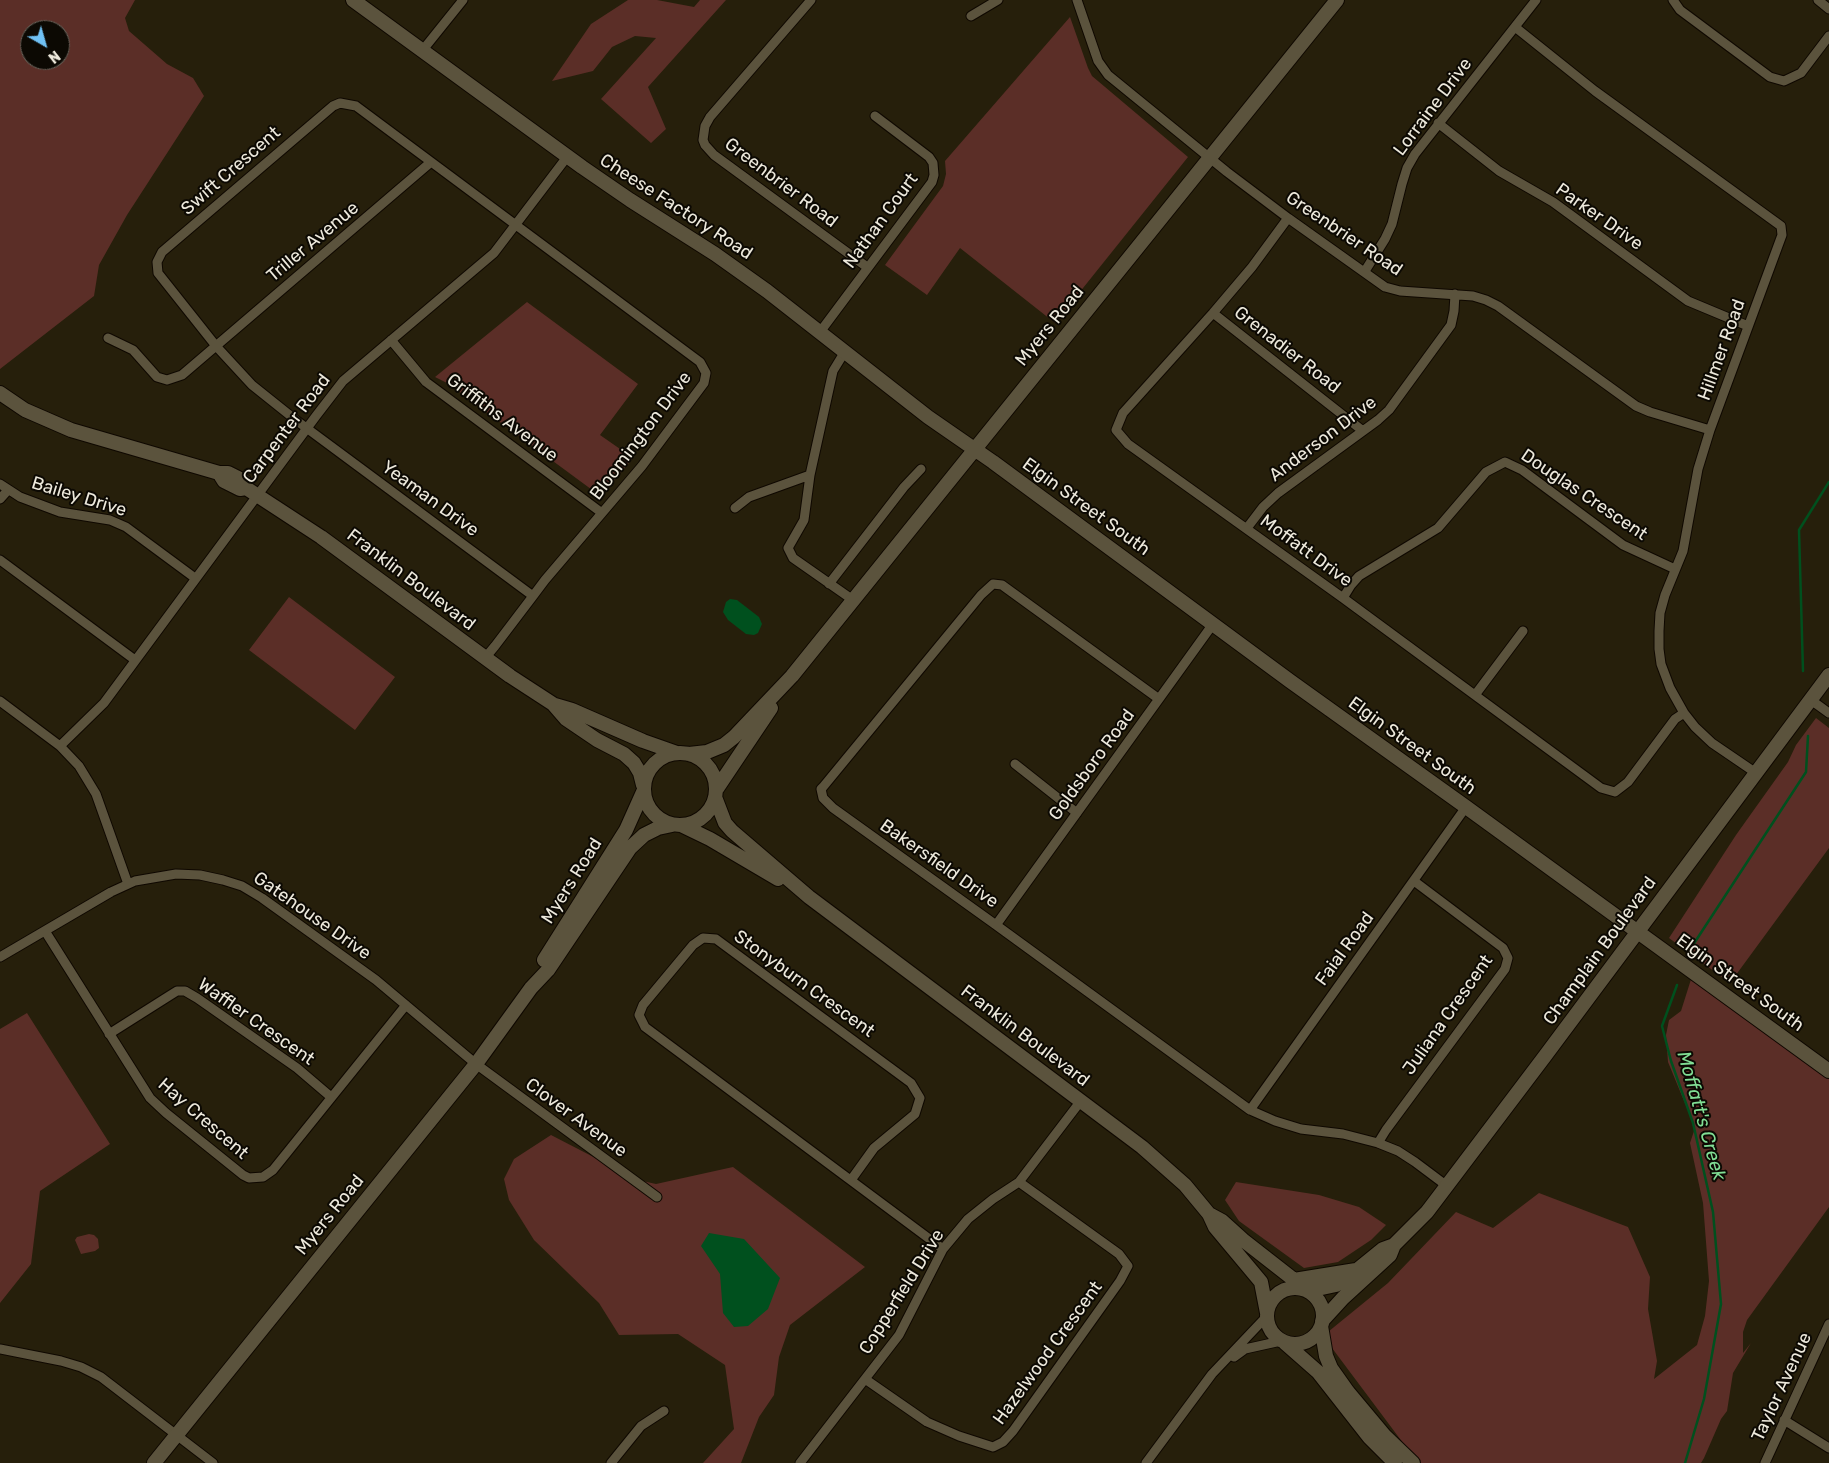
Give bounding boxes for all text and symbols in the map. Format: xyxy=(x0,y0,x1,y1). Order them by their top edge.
north arrow xyxy=(20,20,70,70)
text: N xyxy=(45,47,63,66)
street label: Lorraine Drive xyxy=(1389,54,1477,160)
street label: Swift Crescent xyxy=(177,122,285,220)
street label: Greenbrier Road xyxy=(720,133,842,233)
street label: Cheese Factory Road xyxy=(596,150,756,264)
street label: Nathan Court xyxy=(839,169,923,273)
street label: Parker Drive xyxy=(1551,179,1647,255)
street label: Greenbrier Road xyxy=(1282,187,1406,281)
street label: Triller Avenue xyxy=(263,197,363,287)
street label: Myers Road xyxy=(1011,281,1089,371)
street label: Hillmer Road xyxy=(1694,297,1750,403)
street label: Grenadier Road xyxy=(1230,302,1344,398)
street label: Bloomington Drive xyxy=(586,368,696,504)
street label: Griffiths Avenue xyxy=(442,369,562,467)
street label: Carpenter Road xyxy=(239,370,335,488)
street label: Anderson Drive xyxy=(1265,392,1381,486)
street label: Douglas Crescent xyxy=(1517,445,1651,545)
street label: Elgin Street South xyxy=(1018,453,1154,561)
street label: Yeaman Drive xyxy=(377,457,483,541)
street label: Bailey Drive xyxy=(29,472,129,522)
street label: Moffatt Drive xyxy=(1256,510,1356,592)
street label: Franklin Boulevard xyxy=(342,525,480,635)
street label: Elgin Street South xyxy=(1344,692,1480,800)
street label: Goldsboro Road xyxy=(1044,705,1140,825)
street label: Bakersfield Drive xyxy=(876,815,1002,913)
street label: Myers Road xyxy=(537,834,607,928)
street label: Gatehouse Drive xyxy=(249,867,375,965)
street label: Champlain Boulevard xyxy=(1539,873,1661,1029)
street label: Faial Road xyxy=(1311,908,1379,990)
street label: Stonyburn Crescent xyxy=(729,926,879,1042)
street label: Elgin Street South xyxy=(1672,929,1808,1037)
street label: Juliana Crescent xyxy=(1398,951,1498,1079)
street label: Waffler Crescent xyxy=(194,974,318,1070)
street label: Franklin Boulevard xyxy=(956,981,1094,1091)
water label: Moffatt's Creek xyxy=(1672,1049,1730,1183)
street label: Hay Crescent xyxy=(153,1074,253,1164)
street label: Clover Avenue xyxy=(521,1074,631,1162)
street label: Myers Road xyxy=(291,1170,369,1260)
street label: Copperfield Drive xyxy=(855,1225,949,1359)
street label: Hazelwood Crescent xyxy=(989,1277,1107,1429)
street label: Taylor Avenue xyxy=(1747,1329,1817,1445)

